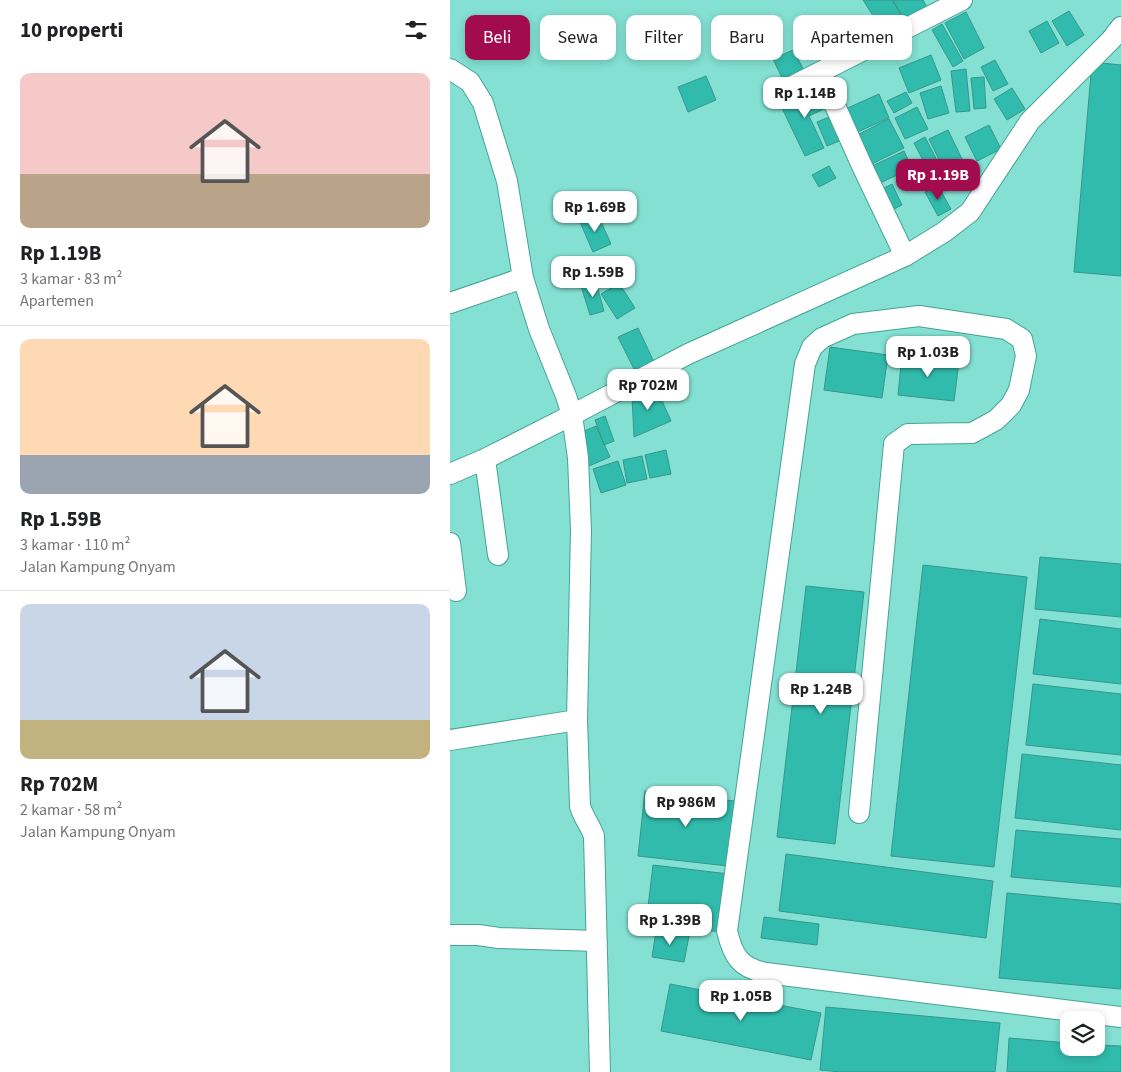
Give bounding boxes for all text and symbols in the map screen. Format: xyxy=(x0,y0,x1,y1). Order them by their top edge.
text: 10 properti xyxy=(20,15,123,45)
chip: Beli xyxy=(465,15,530,60)
chip: Sewa xyxy=(540,15,616,60)
chip: Filter xyxy=(626,15,701,60)
chip: Baru xyxy=(711,15,783,60)
chip: Apartemen xyxy=(793,15,912,60)
icon: filters xyxy=(402,16,430,44)
pin: Rp 1.14B xyxy=(753,76,857,119)
text: Rp 1.14B xyxy=(774,82,836,104)
icon: home xyxy=(180,106,270,196)
pin: Rp 1.19B xyxy=(886,158,990,201)
text: Rp 1.19B xyxy=(907,164,969,186)
pin: Rp 1.69B xyxy=(543,190,647,233)
text: Rp 1.69B xyxy=(564,196,626,218)
text: Rp 1.19B xyxy=(20,238,101,268)
pin: Rp 1.59B xyxy=(541,256,645,298)
text: Rp 1.59B xyxy=(562,261,624,283)
text: 3 kamar · 83 m² xyxy=(20,268,122,290)
text: Apartemen xyxy=(20,290,94,312)
pin: Rp 1.03B xyxy=(876,336,980,378)
text: Rp 1.03B xyxy=(897,341,959,363)
pin: Rp 702M xyxy=(602,368,694,411)
icon: home xyxy=(180,371,270,461)
text: Rp 702M xyxy=(618,374,678,396)
text: Rp 1.59B xyxy=(20,504,101,534)
text: 3 kamar · 110 m² xyxy=(20,534,130,556)
text: Jalan Kampung Onyam xyxy=(20,556,176,578)
icon: home xyxy=(180,636,270,726)
pin: Rp 1.24B xyxy=(769,672,873,715)
text: Rp 1.24B xyxy=(790,678,852,700)
text: Rp 702M xyxy=(20,769,98,799)
pin: Rp 986M xyxy=(640,786,732,828)
text: Rp 986M xyxy=(656,791,716,813)
text: 2 kamar · 58 m² xyxy=(20,799,122,821)
text: Jalan Kampung Onyam xyxy=(20,821,176,843)
pin: Rp 1.39B xyxy=(618,904,722,946)
text: Rp 1.39B xyxy=(639,909,701,931)
pin: Rp 1.05B xyxy=(689,980,793,1022)
text: Rp 1.05B xyxy=(710,985,772,1007)
map controls xyxy=(1060,1011,1105,1056)
button: layers xyxy=(1060,1011,1105,1056)

